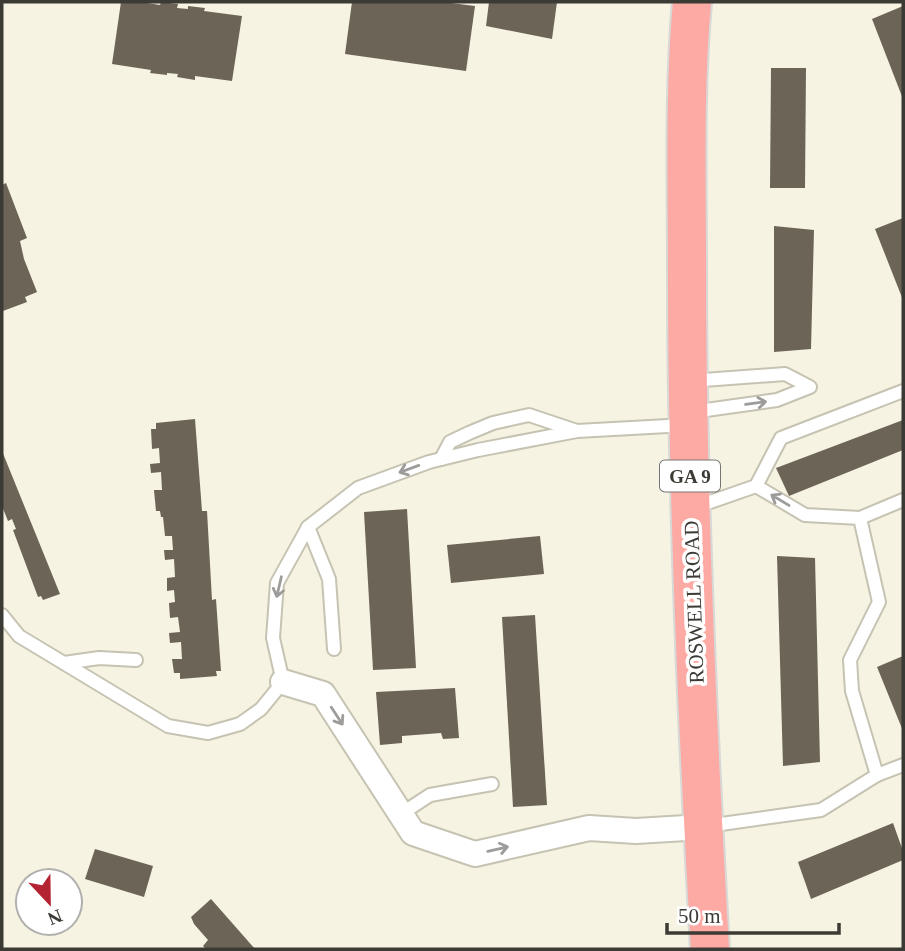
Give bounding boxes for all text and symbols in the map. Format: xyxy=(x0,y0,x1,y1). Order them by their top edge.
one-way arrow xyxy=(744,397,767,410)
road number: GA 9 xyxy=(660,461,720,491)
one-way arrow xyxy=(398,464,420,477)
one-way arrow xyxy=(771,493,791,507)
street label: ROSWELL ROAD xyxy=(679,520,709,684)
one-way arrow xyxy=(271,575,285,598)
one-way arrow xyxy=(331,706,345,726)
one-way arrow xyxy=(486,841,509,855)
north arrow xyxy=(14,867,84,937)
scale bar xyxy=(667,892,838,936)
text: 50 m xyxy=(678,904,721,928)
text: N xyxy=(45,905,65,930)

